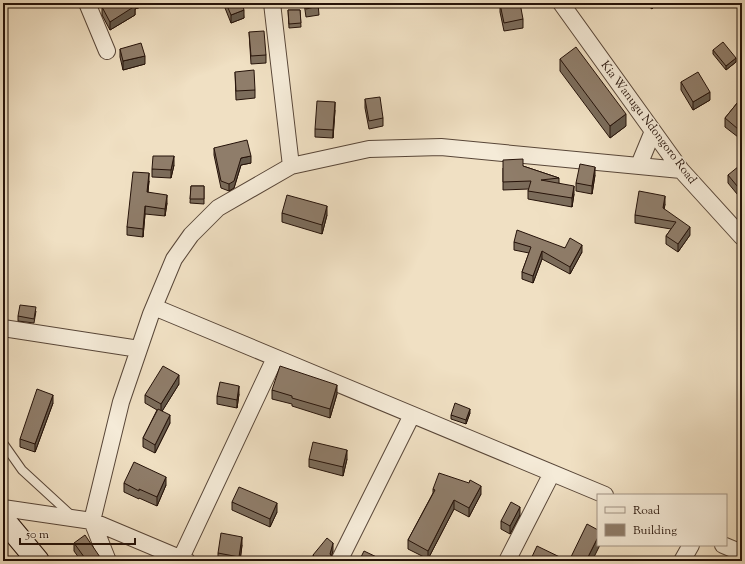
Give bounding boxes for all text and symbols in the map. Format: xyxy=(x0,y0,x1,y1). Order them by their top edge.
street label: Kia Wanugu Ndongoro Road xyxy=(596,57,701,188)
legend xyxy=(597,494,727,546)
text: Road xyxy=(633,502,660,520)
scale bar xyxy=(20,520,135,546)
text: Building xyxy=(633,522,677,540)
text: 50 m xyxy=(25,526,49,544)

